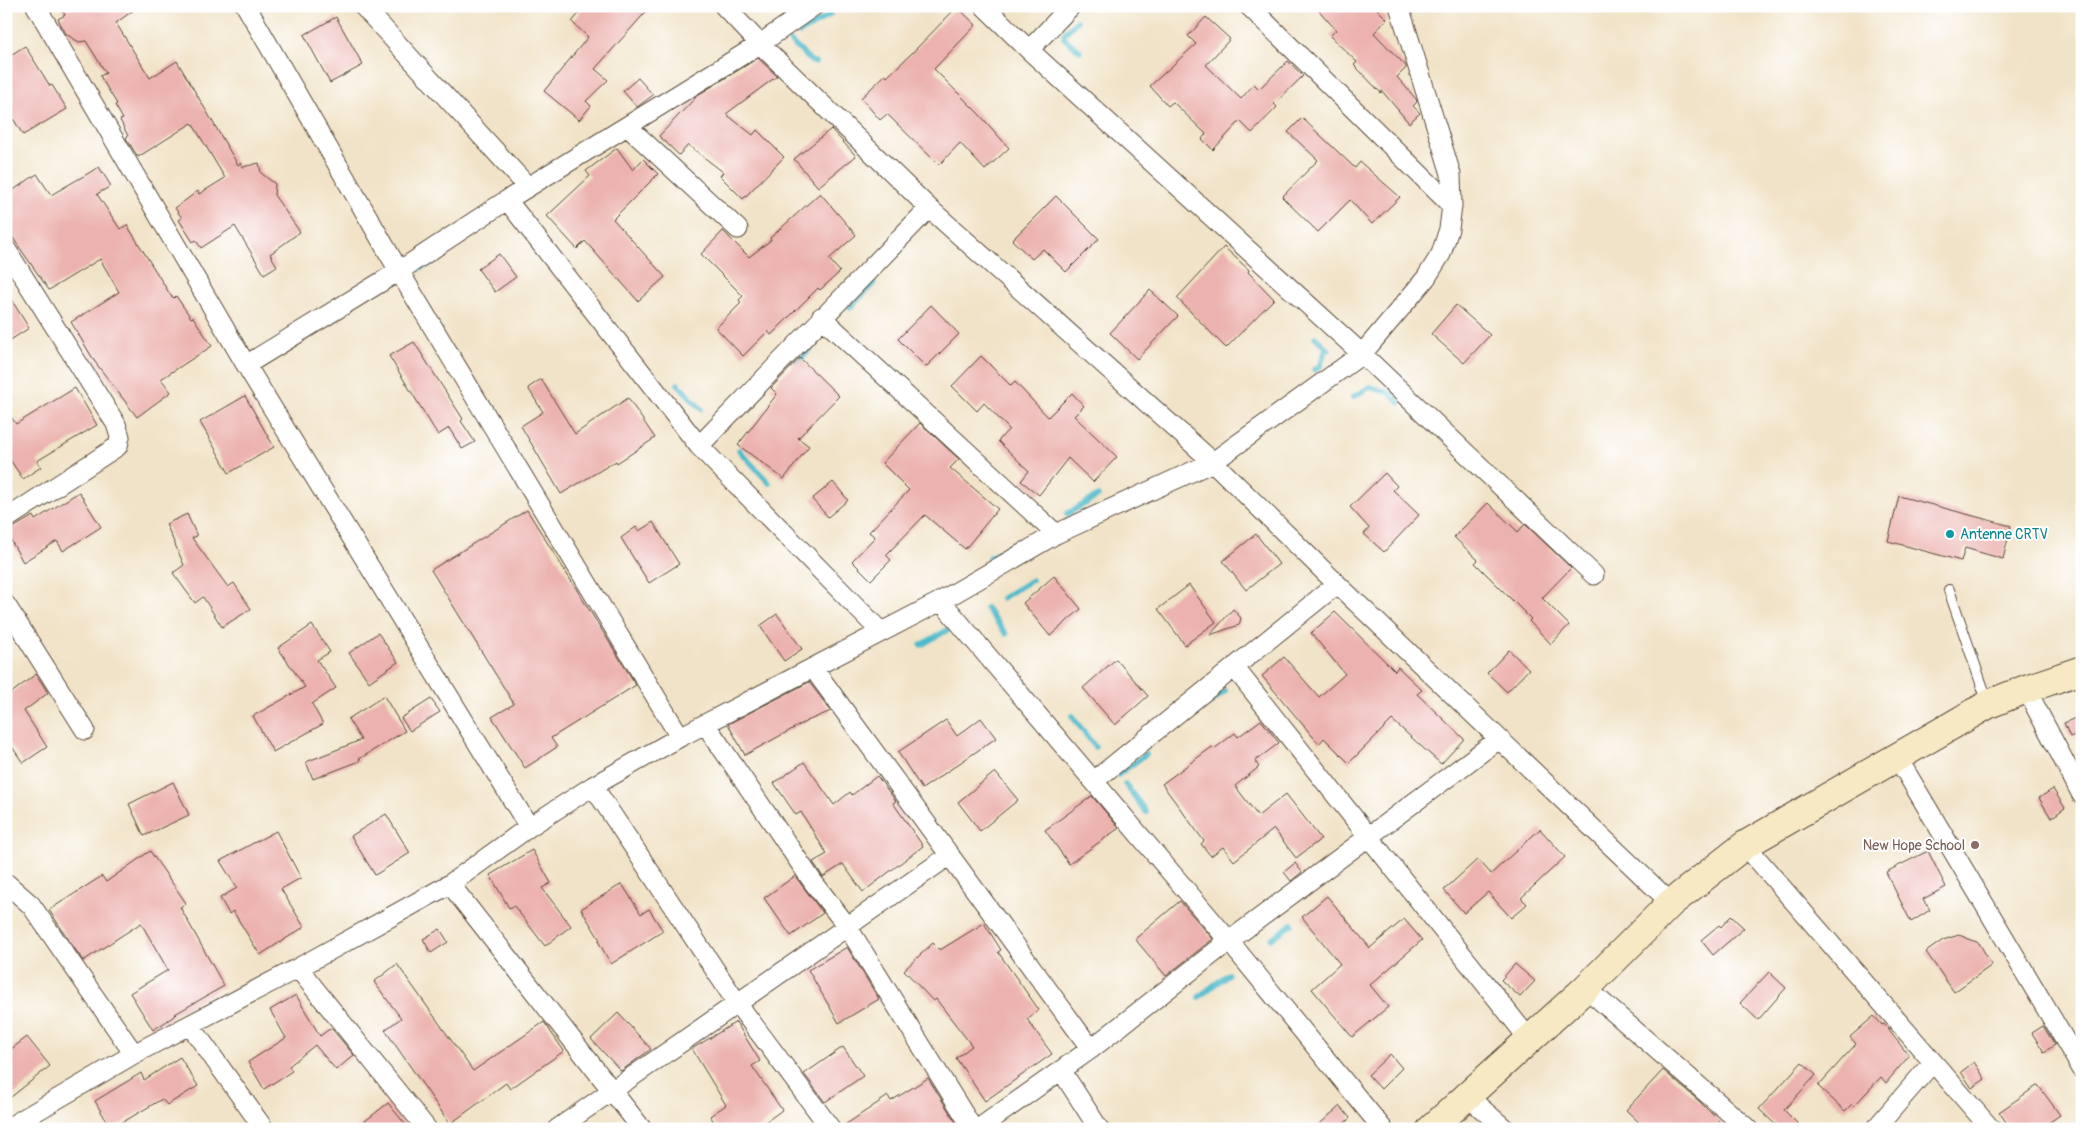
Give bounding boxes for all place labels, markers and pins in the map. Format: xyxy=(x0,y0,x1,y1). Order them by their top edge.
place label: Antenne CRTV xyxy=(1960,526,2048,543)
marker: Antenne CRTV xyxy=(1944,528,1956,540)
place label: New Hope School xyxy=(1863,837,1965,854)
marker: New Hope School xyxy=(1969,839,1981,851)

